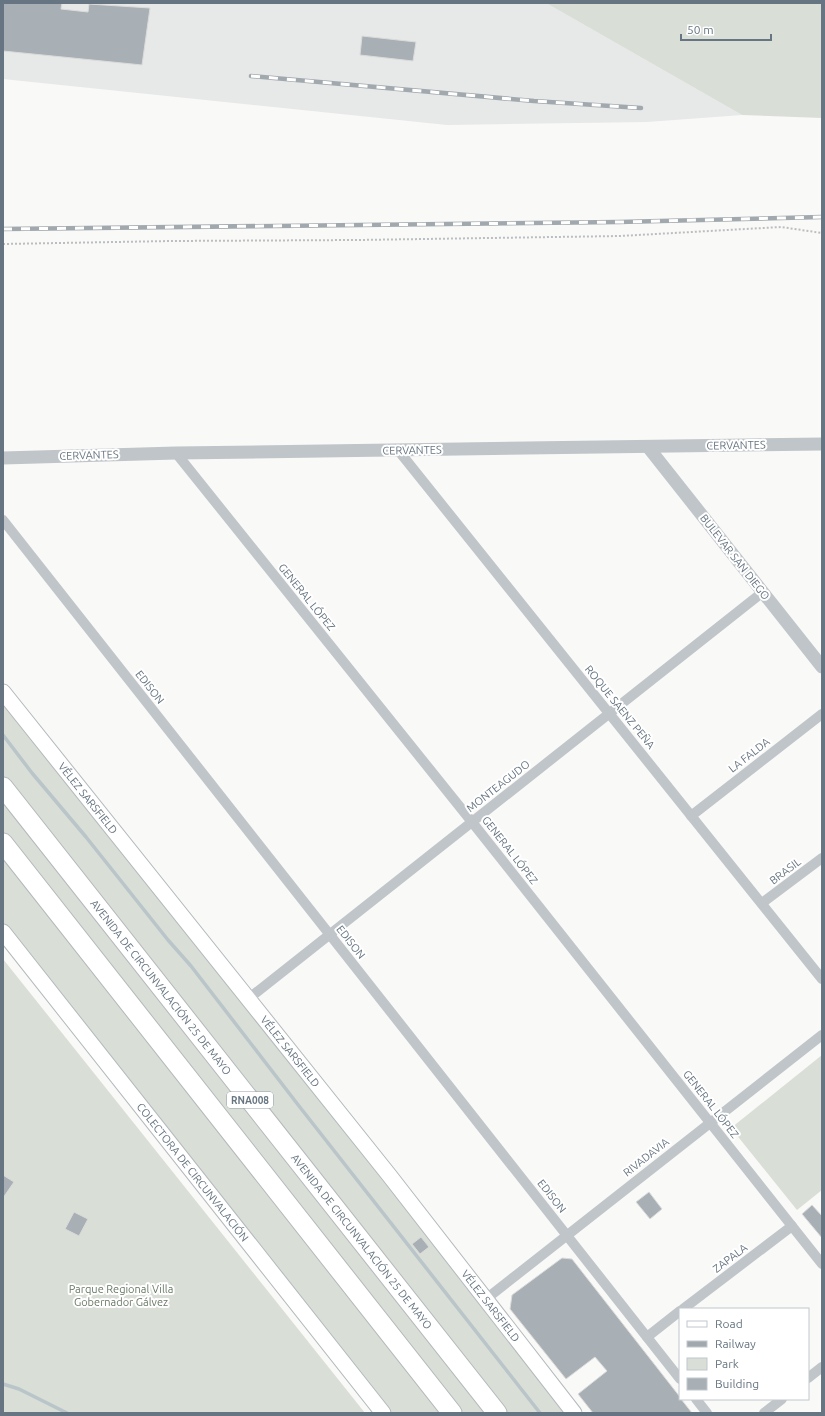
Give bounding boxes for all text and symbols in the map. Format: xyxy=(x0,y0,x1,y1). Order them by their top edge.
scale bar xyxy=(681,16,771,42)
text: 50 m xyxy=(687,23,714,36)
street label: CERVANTES xyxy=(706,438,766,452)
street label: CERVANTES xyxy=(382,443,442,457)
street label: CERVANTES xyxy=(59,448,119,462)
street label: BULEVAR SAN DIEGO xyxy=(698,512,772,602)
street label: GENERAL LÓPEZ xyxy=(276,560,338,633)
street label: ROQUE SAENZ PEÑA xyxy=(583,663,658,752)
street label: EDISON xyxy=(133,668,167,706)
street label: LA FALDA xyxy=(726,735,772,775)
street label: MONTEAGUDO xyxy=(464,758,532,814)
street label: VÉLEZ SARSFIELD xyxy=(56,760,120,836)
street label: GENERAL LÓPEZ xyxy=(480,813,541,886)
street label: BRASIL xyxy=(767,855,803,887)
street label: AVENIDA DE CIRCUNVALACIÓN 25 DE MAYO xyxy=(88,897,234,1077)
street label: EDISON xyxy=(334,923,368,961)
street label: VÉLEZ SARSFIELD xyxy=(258,1013,322,1089)
street label: GENERAL LÓPEZ xyxy=(681,1067,742,1140)
road number: RNA008 xyxy=(227,1092,273,1108)
street label: COLECTORA DE CIRCUNVALACIÓN xyxy=(134,1101,251,1244)
street label: RIVADAVIA xyxy=(621,1135,672,1178)
street label: AVENIDA DE CIRCUNVALACIÓN 25 DE MAYO xyxy=(289,1152,434,1332)
street label: EDISON xyxy=(535,1177,569,1215)
street label: ZAPALA xyxy=(710,1241,750,1275)
street label: VÉLEZ SARSFIELD xyxy=(459,1268,522,1344)
park label: Parque Regional Villa Gobernador Gálvez xyxy=(69,1283,173,1308)
legend xyxy=(679,1308,809,1400)
text: Road xyxy=(715,1317,743,1330)
text: Railway xyxy=(715,1337,756,1350)
text: Park xyxy=(715,1357,739,1370)
text: Building xyxy=(715,1377,759,1390)

